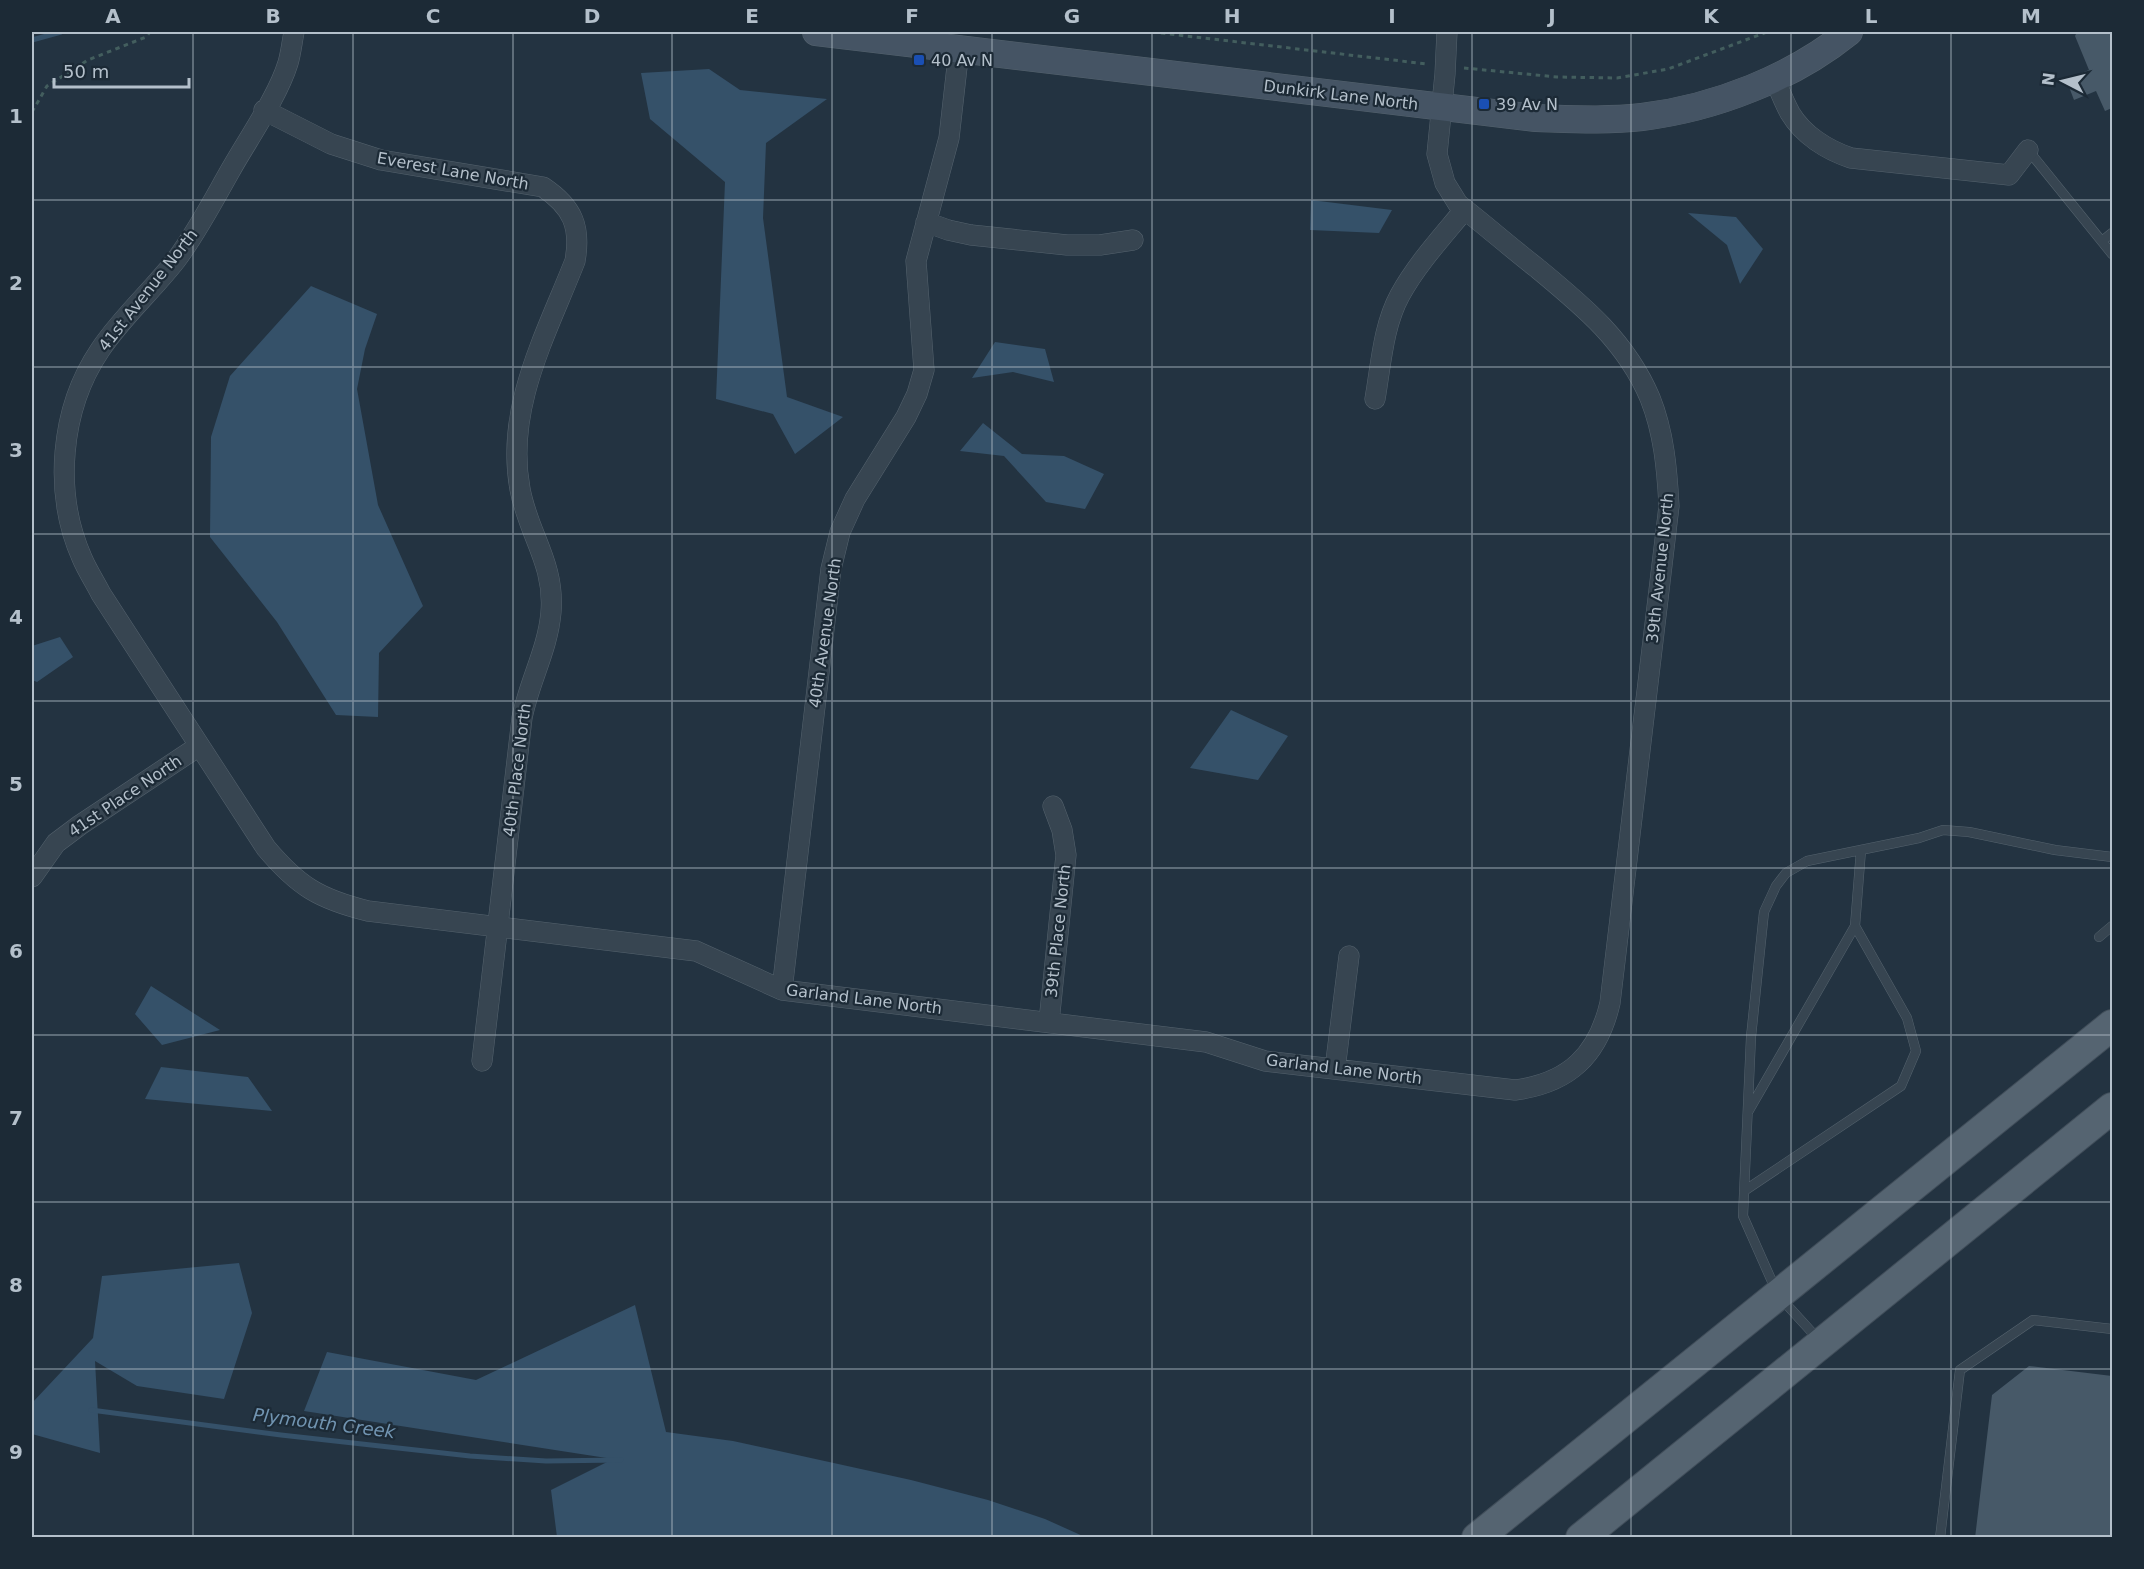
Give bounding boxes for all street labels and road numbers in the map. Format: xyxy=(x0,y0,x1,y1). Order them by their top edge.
street label: Dunkirk Lane North xyxy=(1263,76,1419,114)
street label: Everest Lane North xyxy=(376,148,530,194)
street label: 41st Avenue North xyxy=(95,225,201,355)
street label: 39th Avenue North xyxy=(1643,492,1677,644)
street label: 40th Avenue North xyxy=(805,557,845,709)
street label: 40th Place North xyxy=(499,702,535,838)
street label: 41st Place North xyxy=(65,751,185,841)
street label: 39th Place North xyxy=(1042,863,1074,999)
street label: Garland Lane North xyxy=(785,980,943,1018)
street label: Garland Lane North xyxy=(1265,1050,1423,1088)

